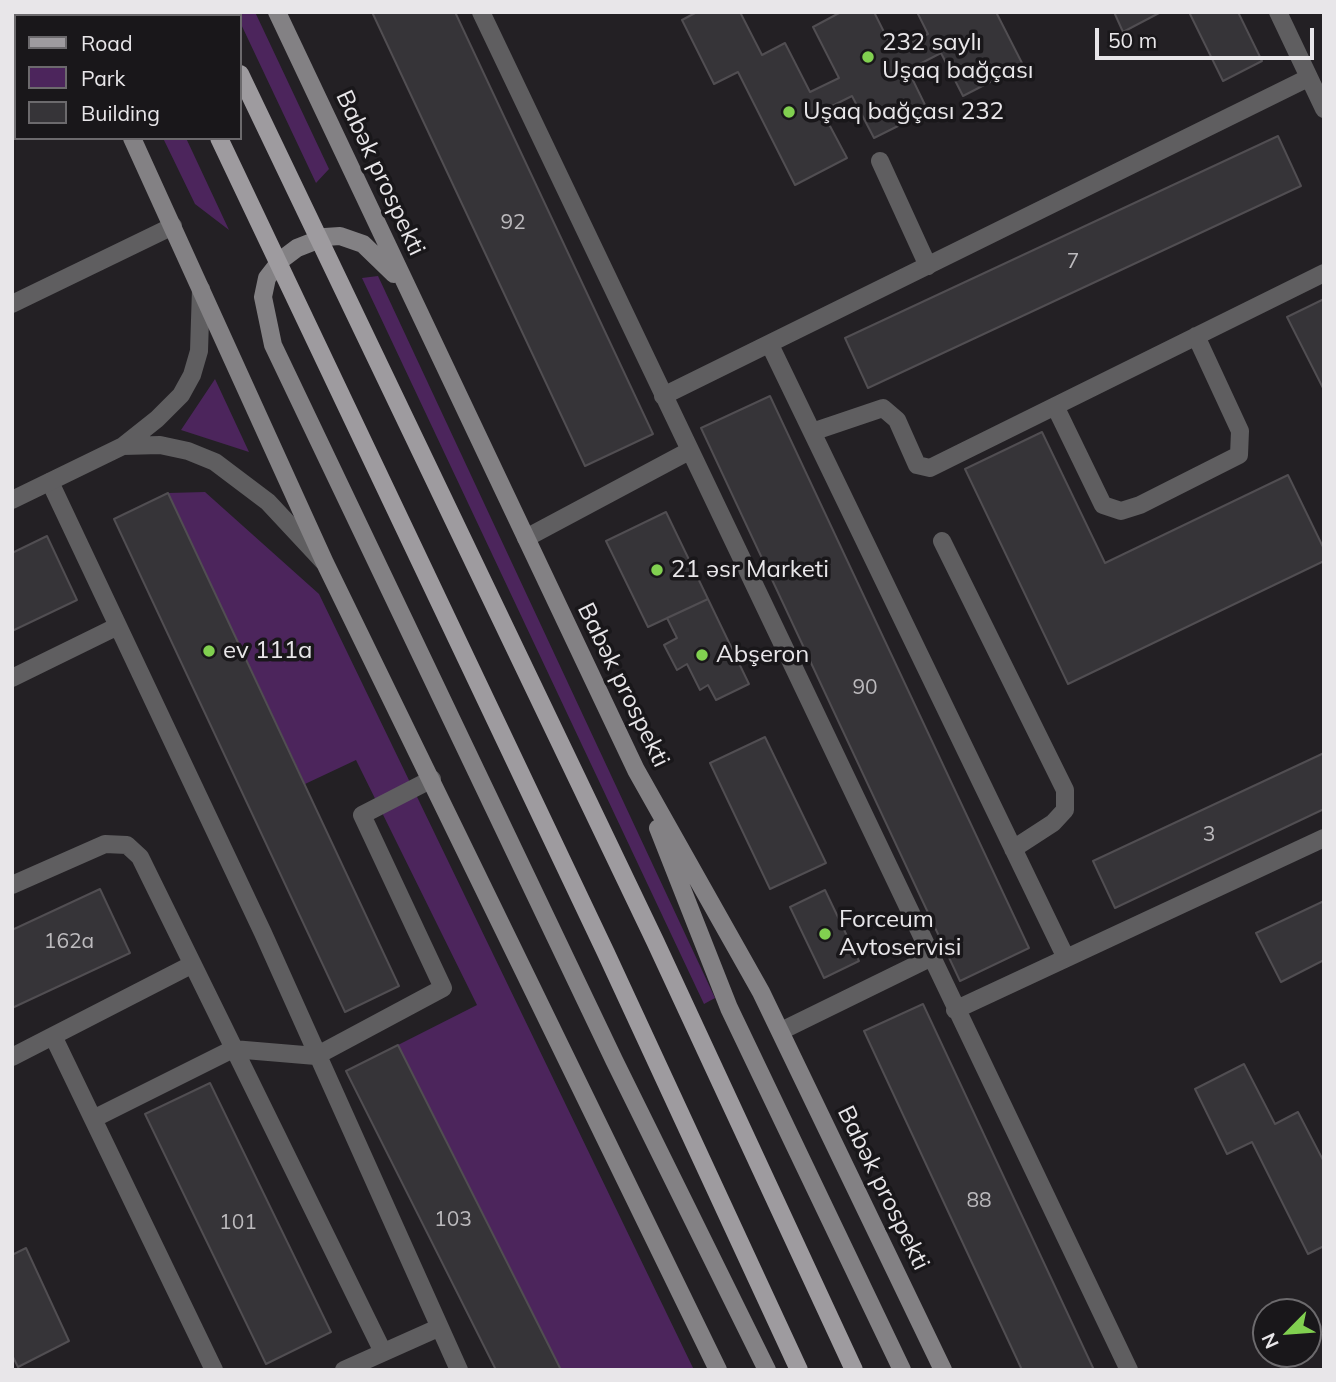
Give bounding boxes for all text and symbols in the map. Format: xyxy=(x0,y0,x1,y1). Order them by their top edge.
legend xyxy=(14,14,242,140)
scale bar xyxy=(1098,14,1317,58)
text: 50 m xyxy=(1108,27,1157,53)
place label: 232 saylı Uşaq bağçası xyxy=(882,29,1034,85)
text: Road xyxy=(81,30,132,56)
marker: 232 saylı Uşaq bağçası xyxy=(860,49,876,65)
text: Park xyxy=(81,65,125,91)
street label: Babək prospekti xyxy=(329,86,431,260)
place label: Uşaq bağçası 232 xyxy=(803,98,1004,126)
text: Building xyxy=(81,100,160,126)
marker: Uşaq bağçası 232 xyxy=(781,104,797,120)
house number: 92 xyxy=(500,210,526,236)
house number: 7 xyxy=(1067,249,1079,275)
place label: 21 əsr Marketi xyxy=(671,556,829,584)
marker: 21 əsr Marketi xyxy=(649,562,665,578)
street label: Babək prospekti xyxy=(571,598,675,772)
place label: ev 111a xyxy=(223,637,313,665)
place label: Abşeron xyxy=(716,641,809,669)
marker: ev 111a xyxy=(201,643,217,659)
marker: Abşeron xyxy=(694,647,710,663)
house number: 90 xyxy=(852,675,878,701)
house number: 3 xyxy=(1203,822,1215,848)
place label: Forceum Avtoservisi xyxy=(839,906,961,962)
marker: Forceum Avtoservisi xyxy=(817,926,833,942)
house number: 162a xyxy=(44,929,94,955)
street label: Babək prospekti xyxy=(831,1101,935,1275)
house number: 88 xyxy=(966,1188,992,1214)
house number: 103 xyxy=(434,1207,472,1233)
house number: 101 xyxy=(219,1210,257,1236)
north arrow xyxy=(1252,1298,1322,1368)
text: N xyxy=(1256,1329,1284,1353)

